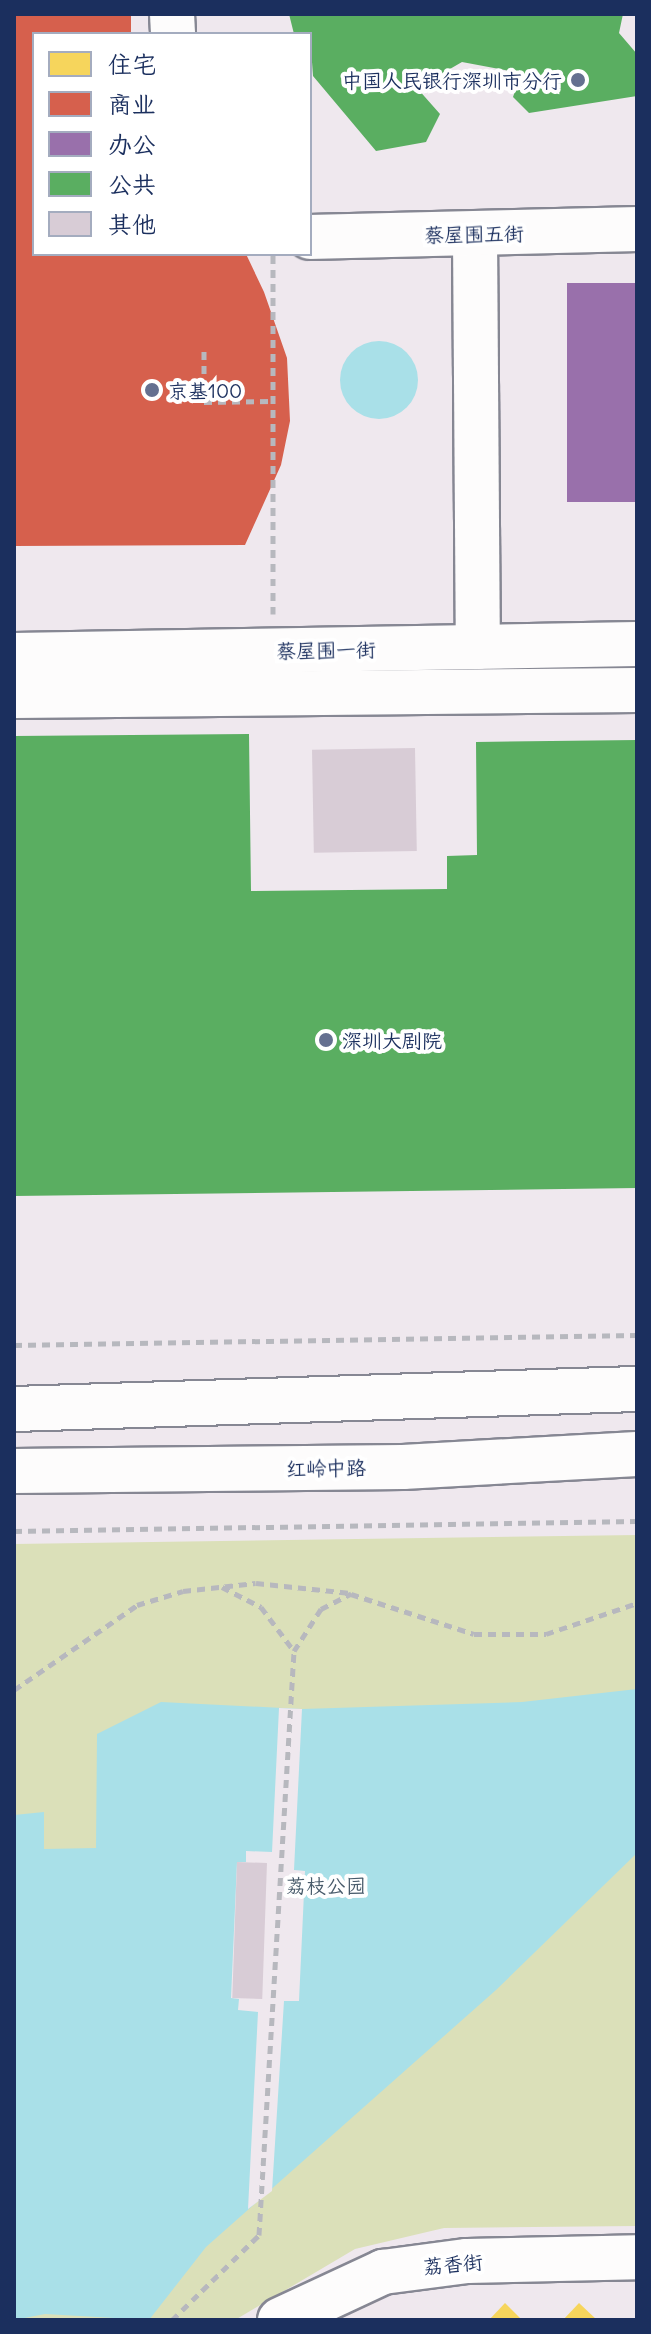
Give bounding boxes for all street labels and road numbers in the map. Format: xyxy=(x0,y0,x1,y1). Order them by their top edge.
street label: 蔡屋围五街 xyxy=(424,221,524,247)
street label: 蔡屋围一街 xyxy=(276,637,376,663)
street label: 红岭中路 xyxy=(286,1455,366,1481)
street label: 荔香街 xyxy=(422,2249,484,2279)

